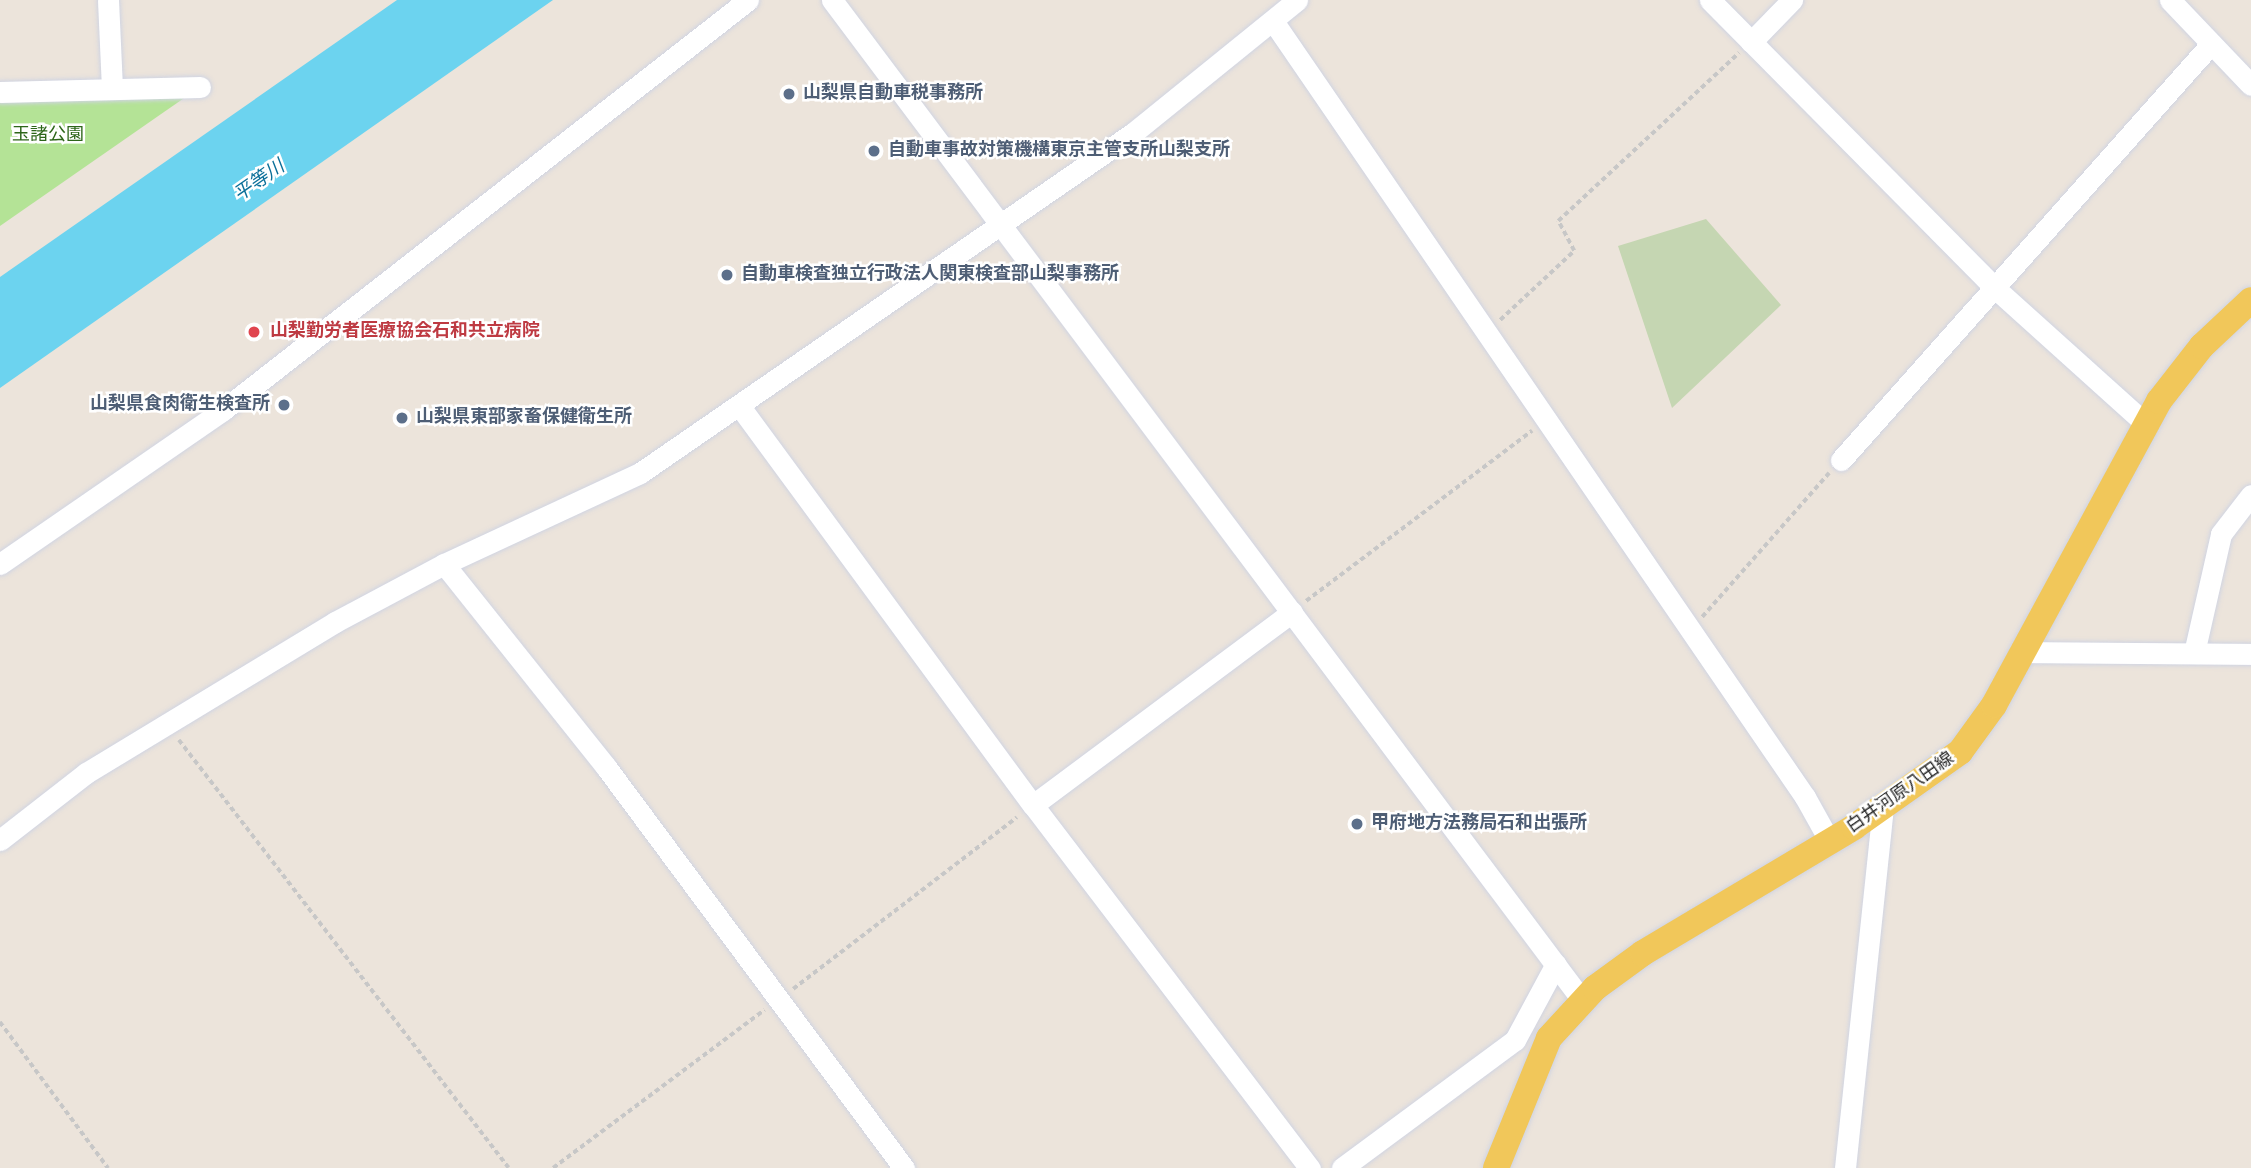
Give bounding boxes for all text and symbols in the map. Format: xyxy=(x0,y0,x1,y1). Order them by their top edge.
place label: 山梨県自動車税事務所 xyxy=(803,83,983,105)
marker: 山梨県自動車税事務所 xyxy=(781,86,797,102)
park label: 玉諸公園 xyxy=(12,125,84,147)
place label: 自動車事故対策機構東京主管支所山梨支所 xyxy=(888,140,1230,162)
marker: 自動車事故対策機構東京主管支所山梨支所 xyxy=(866,143,882,159)
water label: 平等川 xyxy=(230,156,290,208)
place label: 自動車検査独立行政法人関東検査部山梨事務所 xyxy=(741,264,1119,286)
marker: 自動車検査独立行政法人関東検査部山梨事務所 xyxy=(719,267,735,283)
place label: 山梨勤労者医療協会石和共立病院 xyxy=(270,321,540,343)
marker: 山梨勤労者医療協会石和共立病院 xyxy=(244,322,264,342)
place label: 山梨県食肉衛生検査所 xyxy=(90,394,270,416)
marker: 山梨県食肉衛生検査所 xyxy=(276,397,292,413)
place label: 山梨県東部家畜保健衛生所 xyxy=(416,407,632,429)
marker: 山梨県東部家畜保健衛生所 xyxy=(394,410,410,426)
street label: 白井河原八田線 xyxy=(1843,749,1959,839)
place label: 甲府地方法務局石和出張所 xyxy=(1371,813,1587,835)
marker: 甲府地方法務局石和出張所 xyxy=(1349,816,1365,832)

